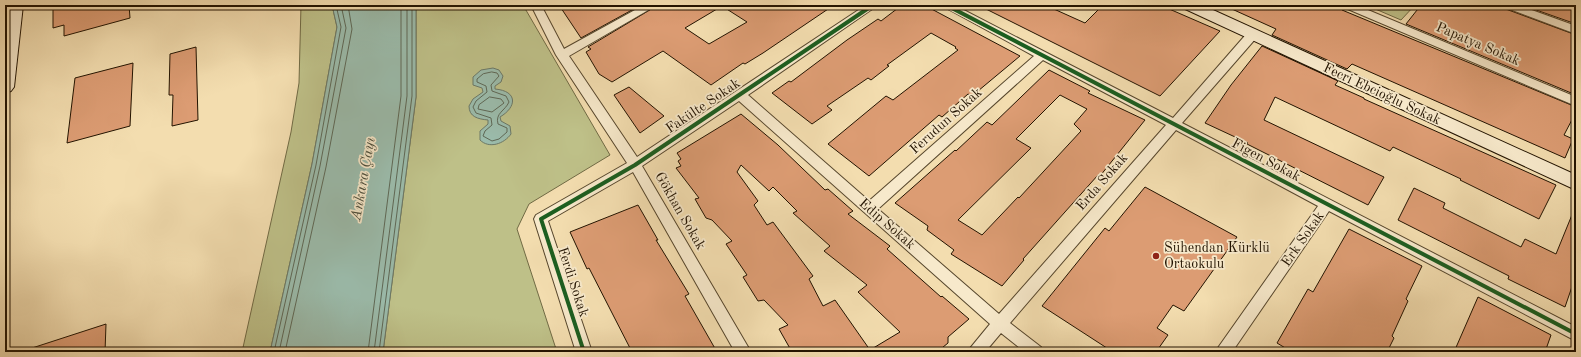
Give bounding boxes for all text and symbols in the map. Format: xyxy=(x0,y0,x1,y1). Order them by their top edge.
street label: Papatya Sokak xyxy=(1434,20,1522,68)
street label: Fecri Ebcioğlu Sokak xyxy=(1321,61,1443,127)
street label: Fakülte Sokak xyxy=(663,76,743,136)
street label: Ferudun Sokak xyxy=(907,85,985,157)
water label: Ankara Çayı xyxy=(349,136,379,223)
street label: Figen Sokak xyxy=(1229,136,1303,184)
street label: Erda Sokak xyxy=(1074,151,1130,213)
street label: Gökhan Sokak xyxy=(652,170,708,252)
street label: Edip Sokak xyxy=(856,196,918,252)
street label: Erk Sokak xyxy=(1279,209,1327,269)
place label: Sühendan Kürklü Ortaokulu xyxy=(1164,241,1270,271)
street label: Ferdi Sokak xyxy=(555,245,591,319)
marker: Sühendan Kürklü Ortaokulu xyxy=(1151,251,1161,261)

